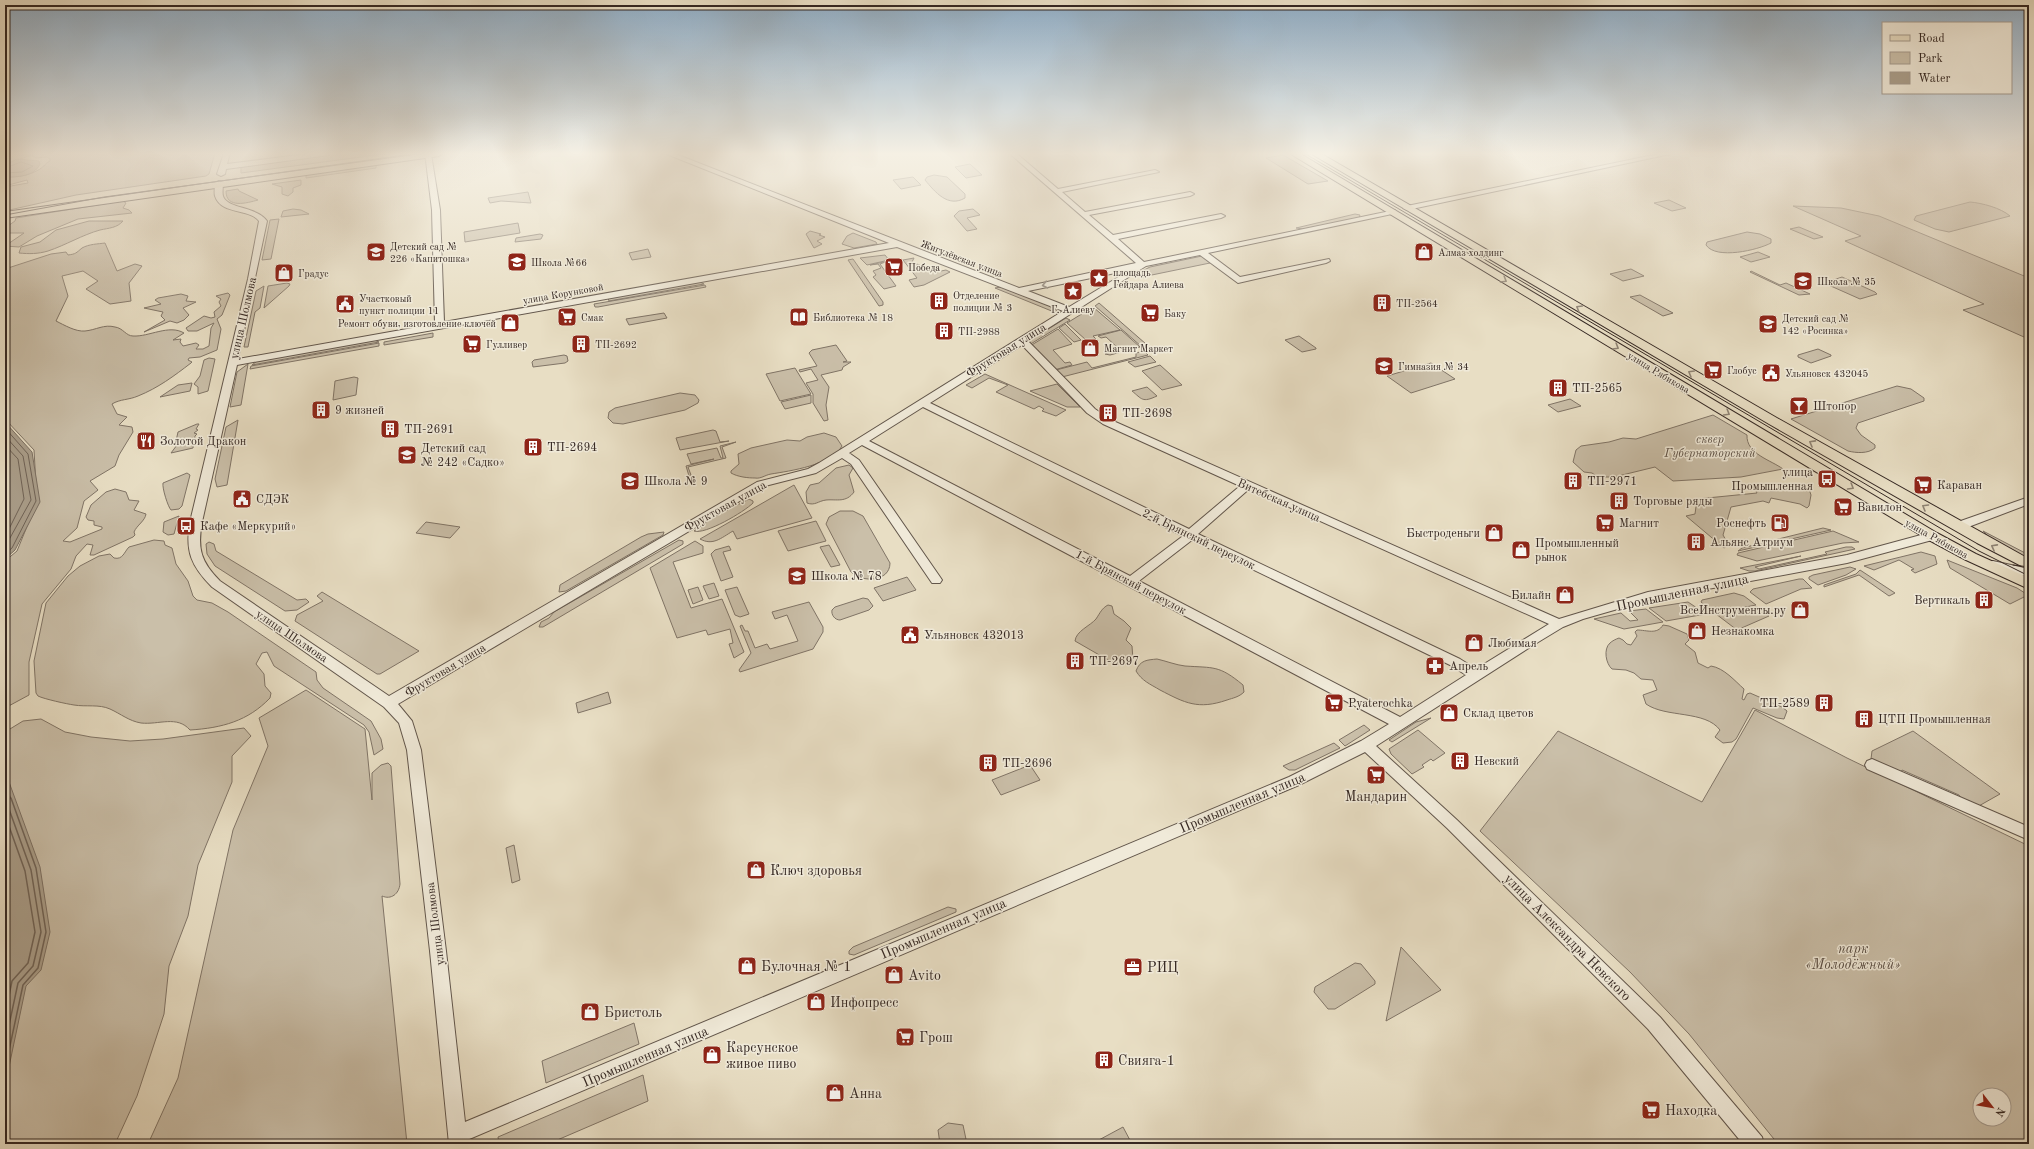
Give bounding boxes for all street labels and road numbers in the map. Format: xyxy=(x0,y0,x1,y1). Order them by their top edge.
street label: Жигулёвская улица xyxy=(919,239,1004,279)
street label: улица Шолмова xyxy=(229,276,259,360)
street label: улица Корунковой xyxy=(522,282,604,306)
street label: Фруктовая улица xyxy=(964,321,1049,380)
street label: улица Рябикова xyxy=(1626,350,1691,395)
street label: Витебская улица xyxy=(1235,477,1322,525)
street label: Фруктовая улица xyxy=(682,479,769,534)
street label: 2-й Брянский переулок xyxy=(1140,507,1257,572)
street label: улица Рябикова xyxy=(1903,517,1970,560)
street label: 1-й Брянский переулок xyxy=(1073,549,1188,617)
street label: Промышленная улица xyxy=(1615,572,1750,614)
street label: улица Шолмова xyxy=(253,608,330,665)
street label: Фруктовая улица xyxy=(403,642,488,700)
street label: Промышленная улица xyxy=(1177,770,1307,836)
street label: улица Александра Невского xyxy=(1501,872,1634,1004)
street label: улица Шолмова xyxy=(425,881,447,966)
street label: Промышленная улица xyxy=(878,896,1008,962)
street label: Промышленная улица xyxy=(580,1024,710,1090)

